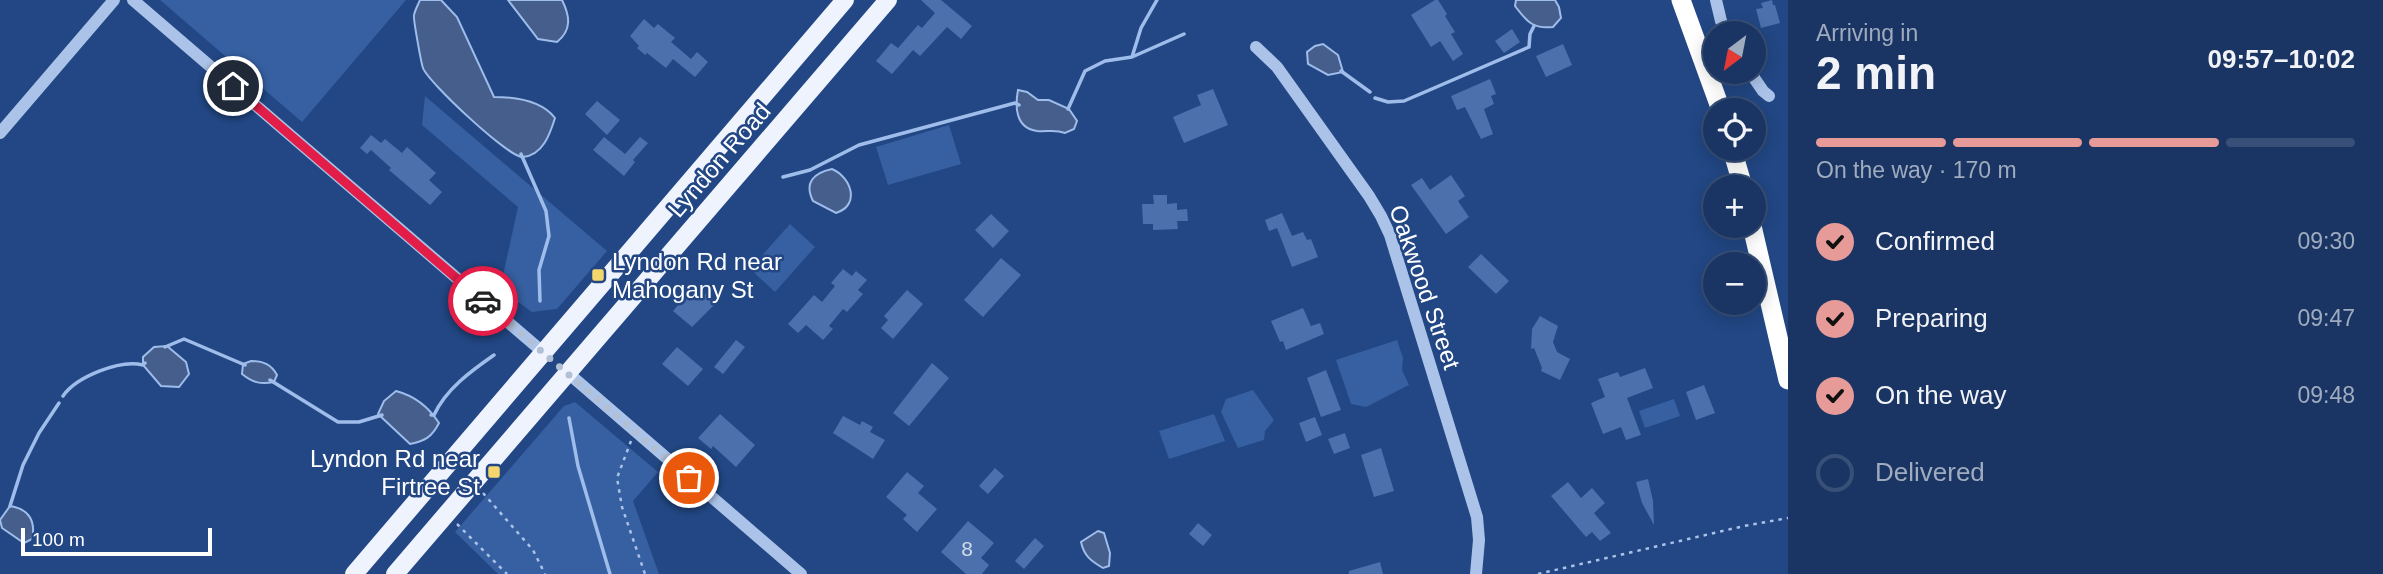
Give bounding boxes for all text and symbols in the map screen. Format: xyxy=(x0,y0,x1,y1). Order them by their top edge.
text: Arriving in xyxy=(1816,20,1918,46)
north arrow xyxy=(1703,21,1766,84)
map controls xyxy=(1703,21,1766,315)
text: 09:57–10:02 xyxy=(2208,44,2355,74)
text: 2 min xyxy=(1816,47,1936,99)
pin xyxy=(203,56,263,116)
icon: home xyxy=(214,67,252,105)
street label: Lyndon Road xyxy=(662,98,776,222)
button: locate xyxy=(1703,98,1766,161)
text: On the way · 170 m xyxy=(1816,157,2017,183)
button: + xyxy=(1703,175,1766,238)
street label: Oakwood Street xyxy=(1384,201,1466,373)
icon: check xyxy=(1816,223,1854,261)
text: Confirmed xyxy=(1875,226,1995,256)
text: 09:30 xyxy=(2297,228,2355,254)
place label: Lyndon Rd near Mahogany St xyxy=(612,248,782,303)
button: − xyxy=(1703,252,1766,315)
courier xyxy=(448,266,518,336)
marker: Lyndon Rd near Mahogany St xyxy=(590,267,606,283)
icon: car xyxy=(464,282,502,320)
icon: check xyxy=(1816,300,1854,338)
text: Preparing xyxy=(1875,303,1988,333)
text: 09:47 xyxy=(2297,305,2355,331)
icon: check xyxy=(1816,377,1854,415)
text: On the way xyxy=(1875,380,2007,410)
text: 09:48 xyxy=(2297,382,2355,408)
place label: Lyndon Rd near Firtree St xyxy=(310,445,480,500)
pin xyxy=(659,448,719,508)
text: Delivered xyxy=(1875,457,1985,487)
icon: bag xyxy=(670,459,708,497)
marker: Lyndon Rd near Firtree St xyxy=(486,464,502,480)
scale bar xyxy=(21,525,212,557)
text: 100 m xyxy=(32,529,85,550)
house number: 8 xyxy=(961,537,973,560)

